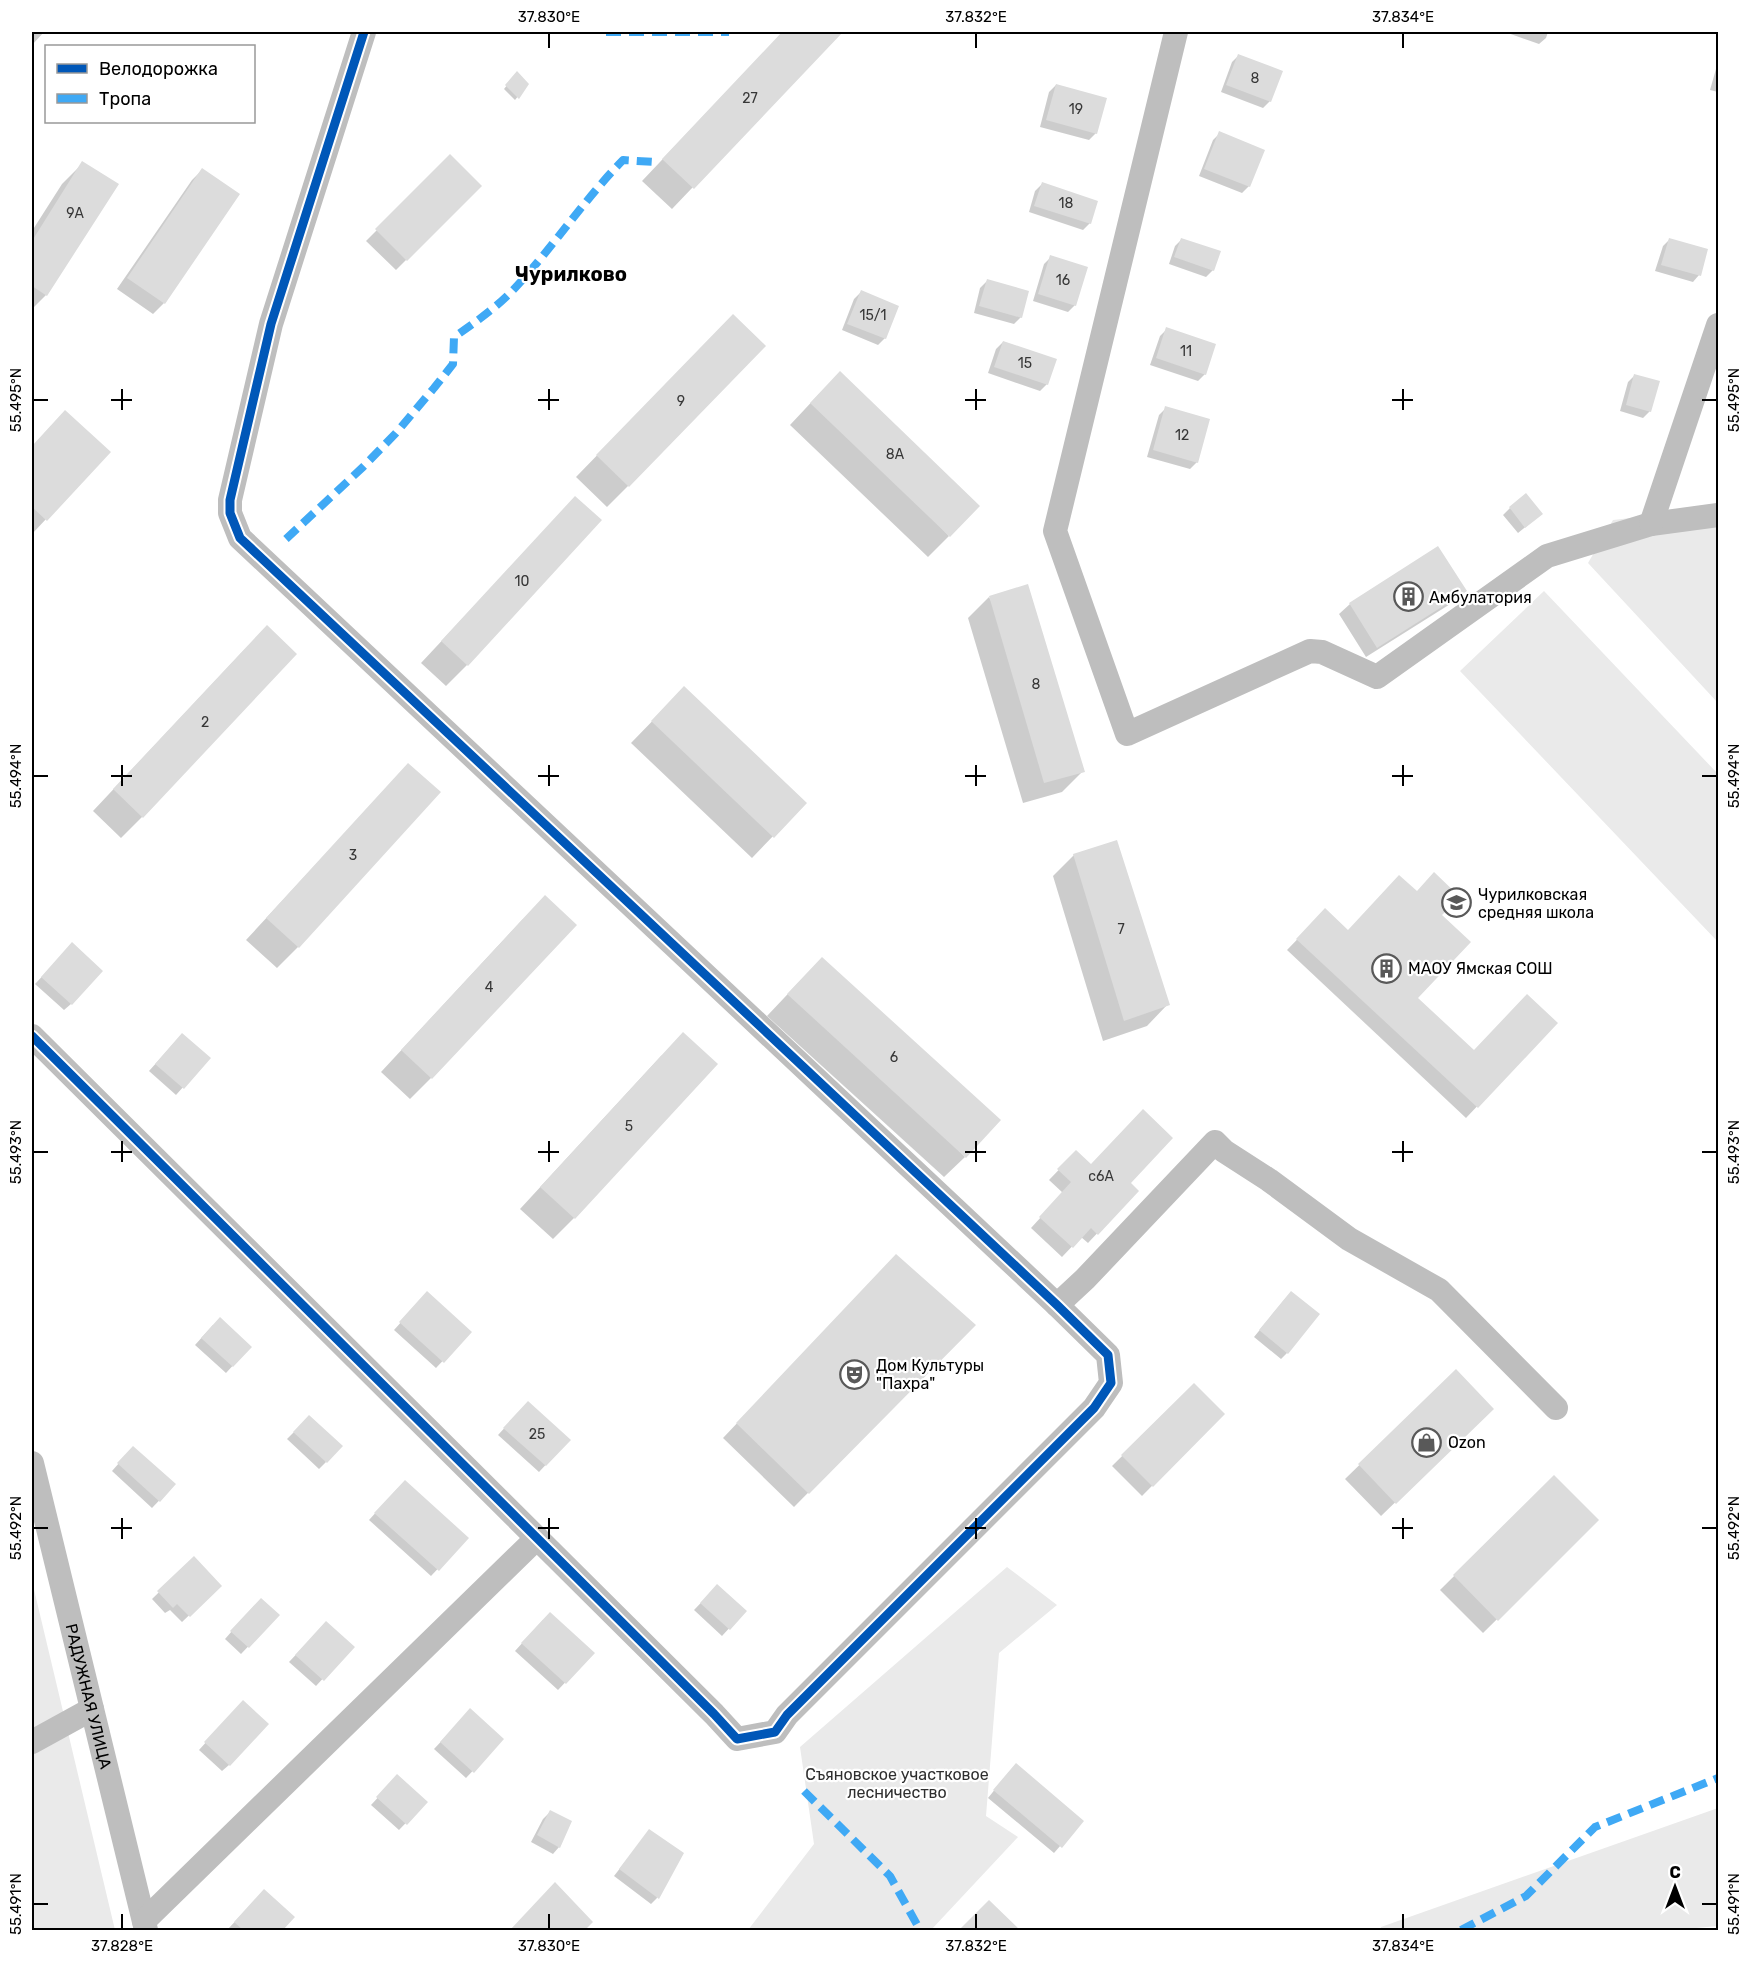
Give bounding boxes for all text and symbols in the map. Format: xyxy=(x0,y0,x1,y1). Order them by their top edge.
text: 37.830°E xyxy=(518,8,580,26)
text: 37.832°E xyxy=(945,8,1007,26)
text: 37.834°E xyxy=(1372,8,1434,26)
legend xyxy=(45,45,255,123)
text: Велодорожка xyxy=(99,58,218,80)
house number: 8 xyxy=(1251,70,1260,87)
text: Тропа xyxy=(99,88,151,110)
house number: 27 xyxy=(742,90,758,107)
house number: 19 xyxy=(1069,101,1083,118)
house number: 18 xyxy=(1059,195,1074,212)
house number: 9А xyxy=(66,205,84,222)
district label: Чурилково xyxy=(515,262,627,286)
house number: 16 xyxy=(1056,272,1070,289)
house number: 15/1 xyxy=(860,307,886,324)
house number: 11 xyxy=(1180,343,1192,360)
house number: 15 xyxy=(1018,355,1032,372)
text: 55.495°N xyxy=(7,368,25,432)
text: 55.495°N xyxy=(1725,368,1743,432)
house number: 9 xyxy=(677,393,685,410)
house number: 12 xyxy=(1175,427,1189,444)
house number: 8А xyxy=(886,446,905,463)
house number: 10 xyxy=(515,573,530,590)
building icon: Амбулатория xyxy=(1392,581,1424,613)
place label: Амбулатория xyxy=(1429,588,1532,607)
house number: 8 xyxy=(1032,676,1041,693)
house number: 2 xyxy=(201,714,209,731)
text: 55.494°N xyxy=(7,744,25,808)
text: 55.494°N xyxy=(1725,744,1743,808)
house number: 3 xyxy=(349,847,357,864)
place label: Чурилковская средняя школа xyxy=(1478,885,1594,922)
school or university icon: Чурилковская средняя школа xyxy=(1441,887,1473,919)
house number: 7 xyxy=(1117,921,1125,938)
building icon: МАОУ Ямская СОШ xyxy=(1371,952,1403,984)
place label: МАОУ Ямская СОШ xyxy=(1408,959,1553,978)
house number: 4 xyxy=(485,979,494,996)
house number: 6 xyxy=(890,1049,898,1066)
house number: 5 xyxy=(625,1118,633,1135)
text: 55.493°N xyxy=(7,1120,25,1184)
text: 55.493°N xyxy=(1725,1120,1743,1184)
house number: с6А xyxy=(1088,1168,1114,1185)
place label: Дом Культуры "Пахра" xyxy=(876,1356,984,1393)
theatre icon: Дом Культуры "Пахра" xyxy=(839,1358,871,1390)
house number: 25 xyxy=(529,1426,545,1443)
shop icon: Ozon xyxy=(1411,1426,1443,1458)
place label: Ozon xyxy=(1448,1433,1486,1452)
text: 55.492°N xyxy=(7,1496,25,1560)
text: 55.492°N xyxy=(1725,1496,1743,1560)
street label: РАДУЖНАЯ УЛИЦА xyxy=(62,1622,116,1771)
park label: Съяновское участковое лесничество xyxy=(805,1765,989,1802)
north arrow xyxy=(1645,1857,1705,1917)
text: С xyxy=(1669,1863,1681,1882)
text: 55.491°N xyxy=(7,1873,25,1935)
text: 55.491°N xyxy=(1725,1873,1743,1935)
text: 37.828°E xyxy=(91,1937,153,1955)
text: 37.830°E xyxy=(518,1937,580,1955)
text: 37.832°E xyxy=(945,1937,1007,1955)
text: 37.834°E xyxy=(1372,1937,1434,1955)

